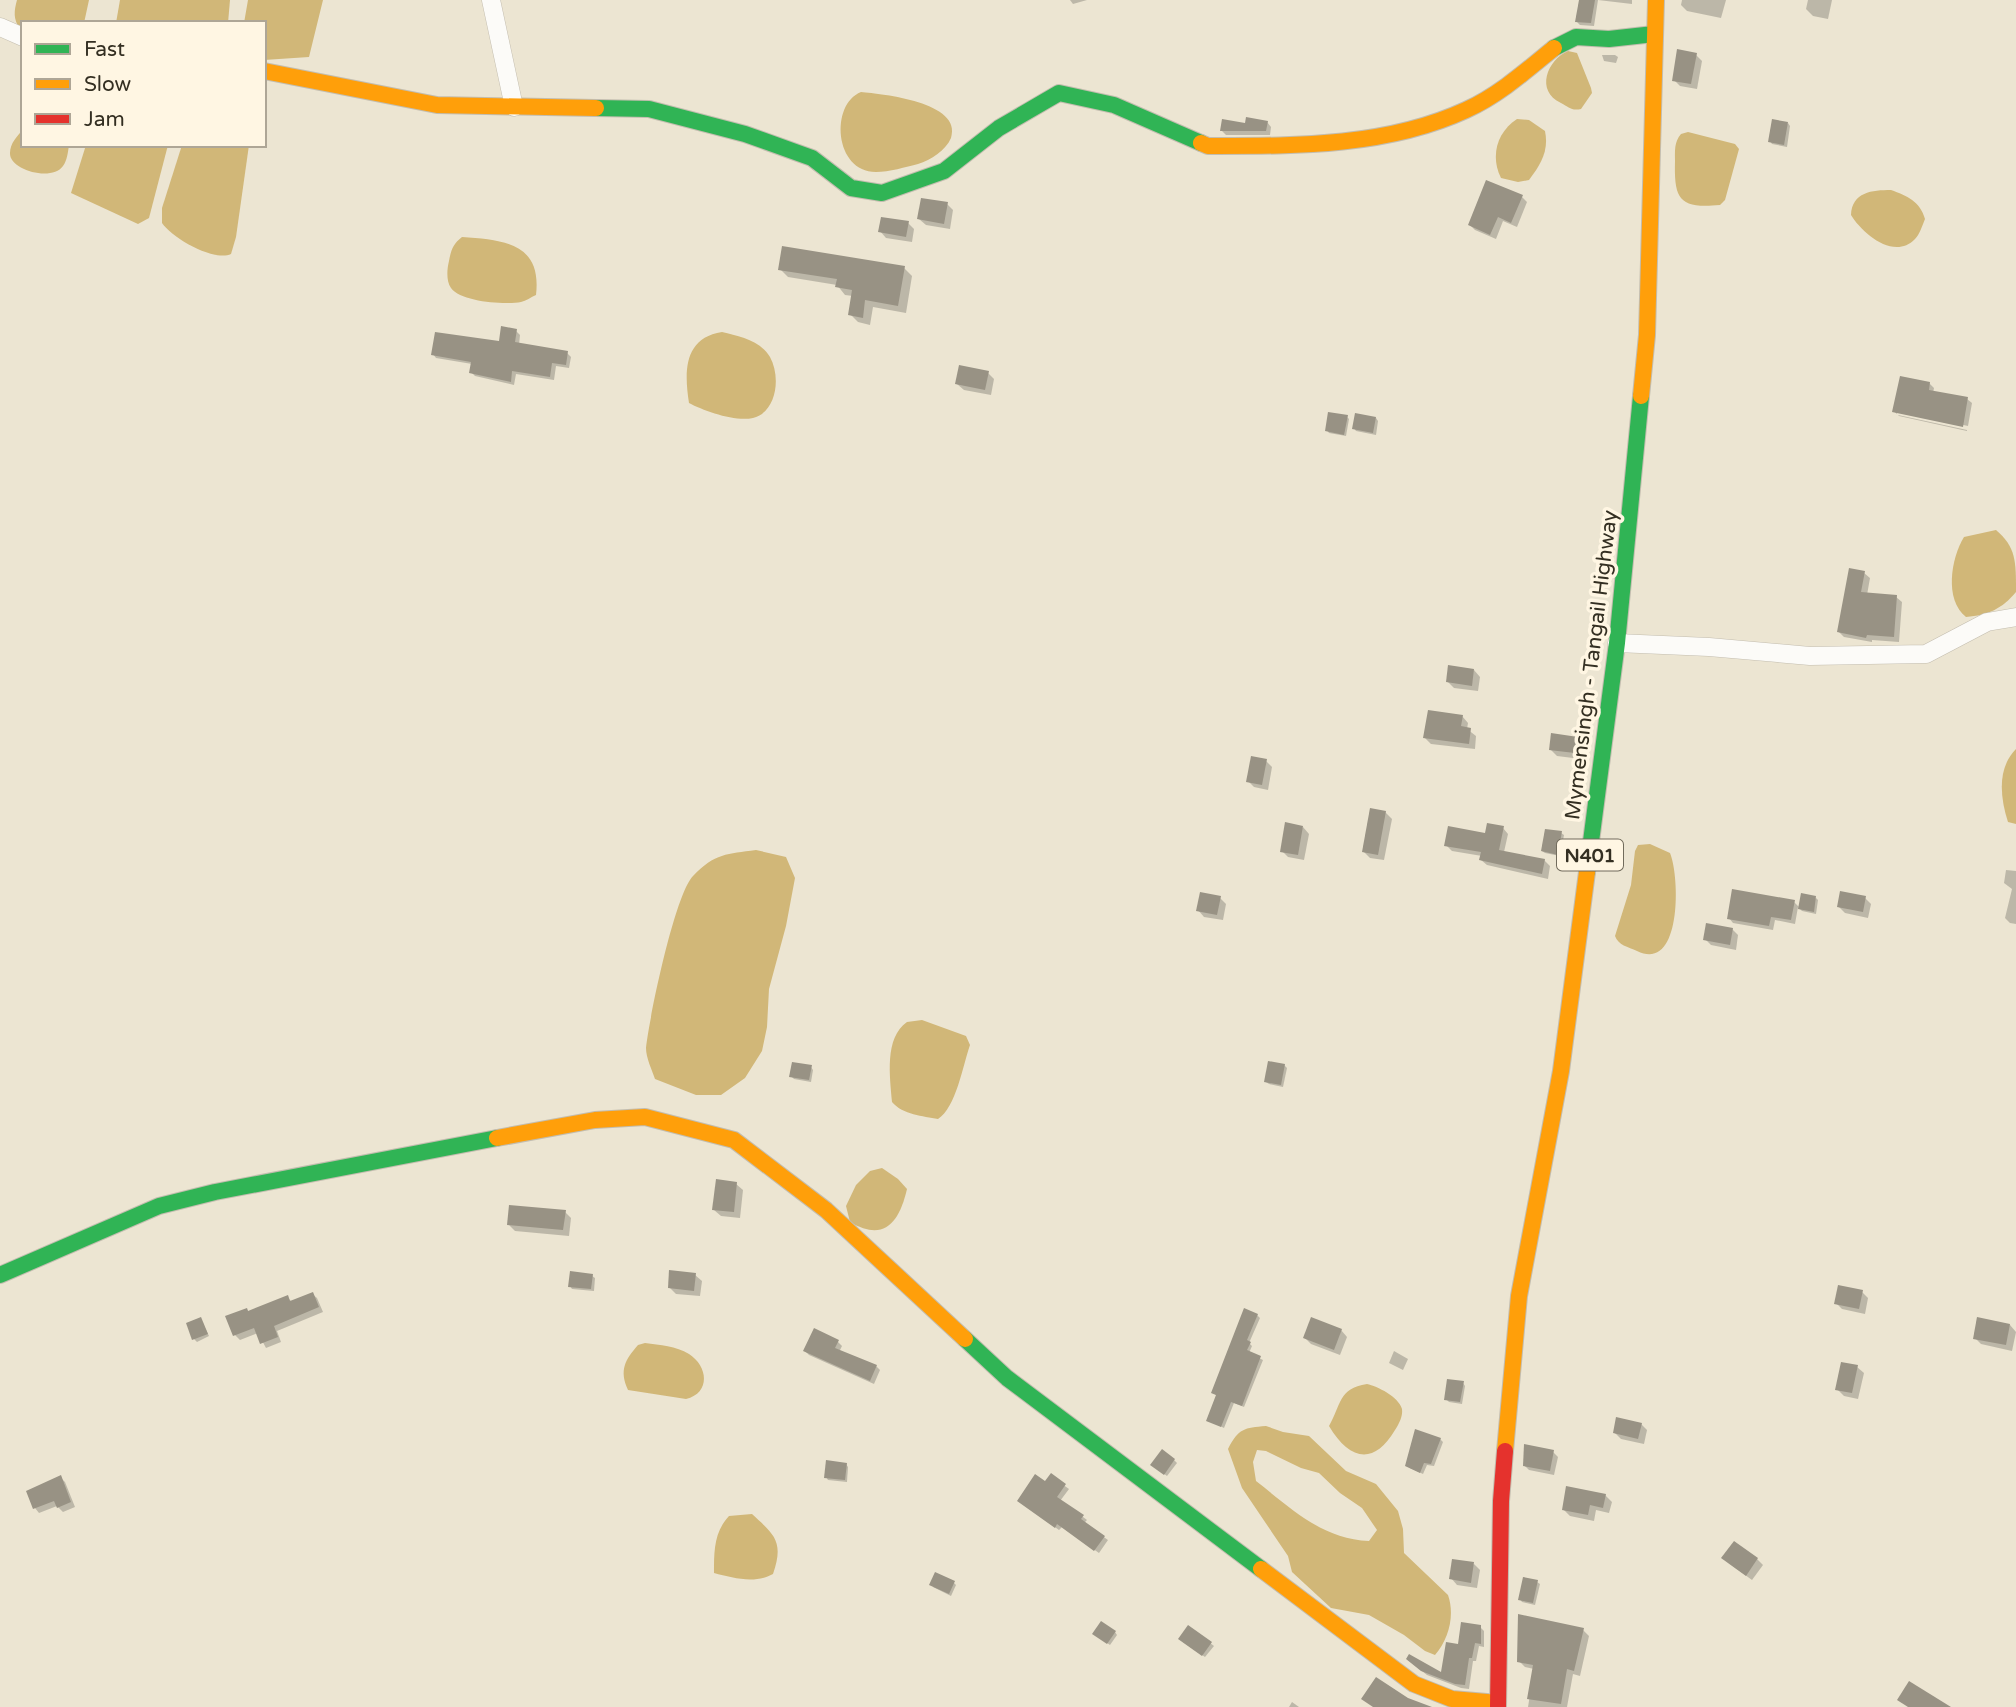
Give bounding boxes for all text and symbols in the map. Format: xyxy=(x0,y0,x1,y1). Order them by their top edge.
legend xyxy=(21,21,266,147)
text: Fast xyxy=(84,37,125,62)
text: Slow xyxy=(84,72,132,97)
text: Jam xyxy=(84,107,125,132)
street label: Mymensingh - Tangail Highway xyxy=(1560,509,1623,821)
road number: N401 xyxy=(1557,840,1623,870)

